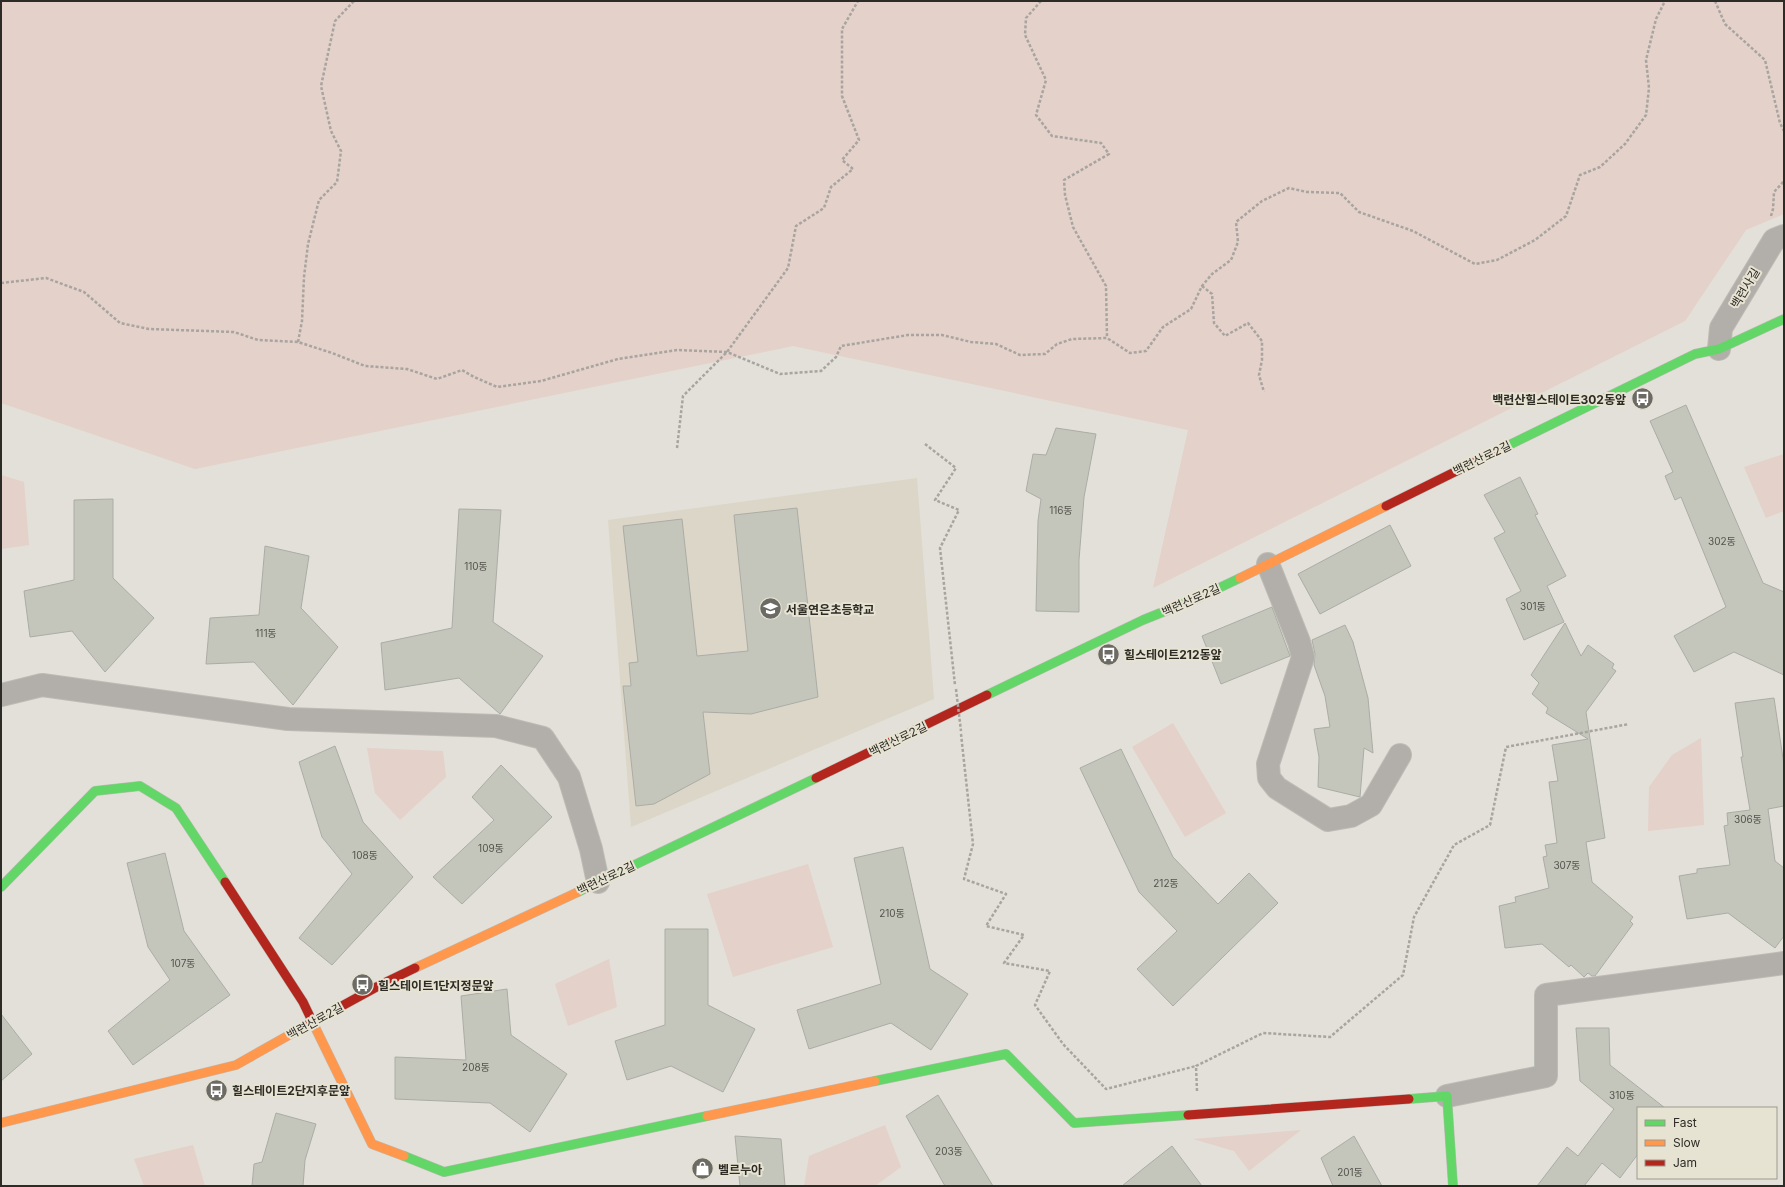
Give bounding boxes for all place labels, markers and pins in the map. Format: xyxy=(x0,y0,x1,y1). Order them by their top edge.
bus stop icon: 백련산힐스테이트302동앞 xyxy=(1629,386,1655,412)
place label: 백련산힐스테이트302동앞 xyxy=(1492,392,1626,407)
school or university icon: 서울연은초등학교 xyxy=(758,596,784,622)
place label: 서울연은초등학교 xyxy=(786,602,874,617)
bus stop icon: 힐스테이트212동앞 xyxy=(1096,641,1122,667)
place label: 힐스테이트212동앞 xyxy=(1124,647,1222,662)
bus stop icon: 힐스테이트1단지정문앞 xyxy=(349,972,375,998)
place label: 힐스테이트1단지정문앞 xyxy=(378,978,494,993)
bus stop icon: 힐스테이트2단지후문앞 xyxy=(203,1077,229,1103)
place label: 힐스테이트2단지후문앞 xyxy=(232,1083,350,1098)
shop icon: 벨르누아 xyxy=(690,1156,716,1182)
place label: 벨르누아 xyxy=(718,1162,762,1177)

